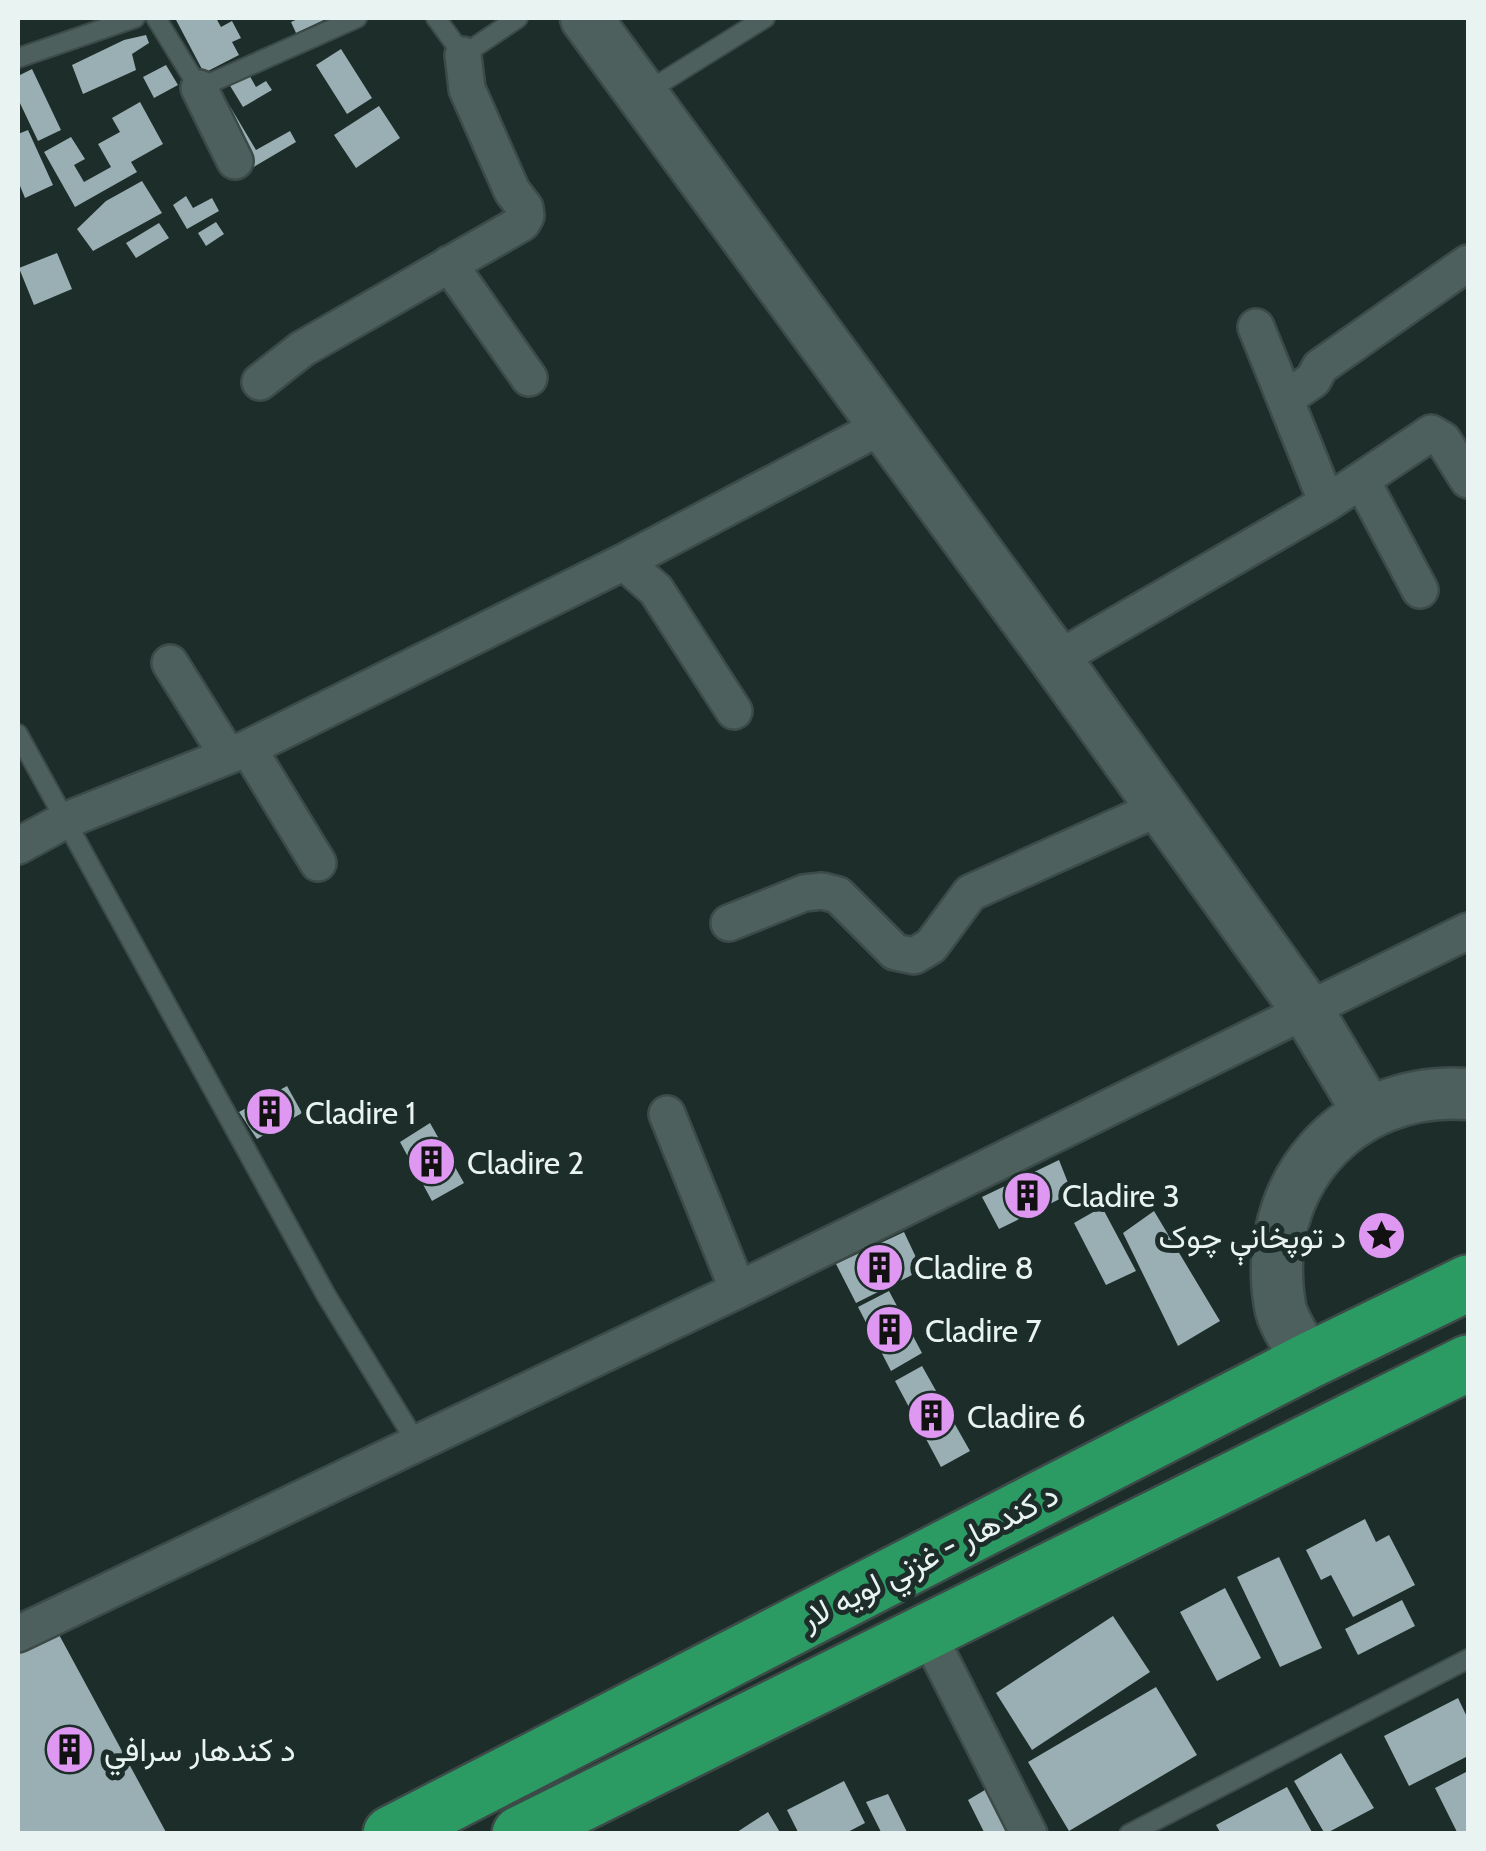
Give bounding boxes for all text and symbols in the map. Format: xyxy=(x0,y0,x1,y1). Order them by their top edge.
building icon: Cladire 1 xyxy=(244,1086,296,1138)
place label: Cladire 1 xyxy=(305,1093,416,1132)
building icon: Cladire 2 xyxy=(406,1136,458,1188)
place label: Cladire 2 xyxy=(467,1143,584,1182)
building icon: Cladire 3 xyxy=(1001,1169,1053,1221)
place label: Cladire 3 xyxy=(1062,1176,1180,1215)
place icon: د توپخانې چوک xyxy=(1355,1210,1407,1262)
place label: د توپخانې چوک xyxy=(1159,1217,1346,1266)
building icon: Cladire 8 xyxy=(853,1241,905,1293)
place label: Cladire 8 xyxy=(914,1248,1034,1287)
building icon: Cladire 7 xyxy=(864,1304,916,1356)
place label: Cladire 7 xyxy=(925,1311,1042,1350)
building icon: Cladire 6 xyxy=(906,1390,958,1442)
place label: Cladire 6 xyxy=(967,1397,1086,1436)
street label: د کندهار - غزني لويه لار xyxy=(793,1474,1068,1645)
building icon: د کندهار سرافي xyxy=(43,1723,95,1775)
place label: د کندهار سرافي xyxy=(104,1730,296,1776)

